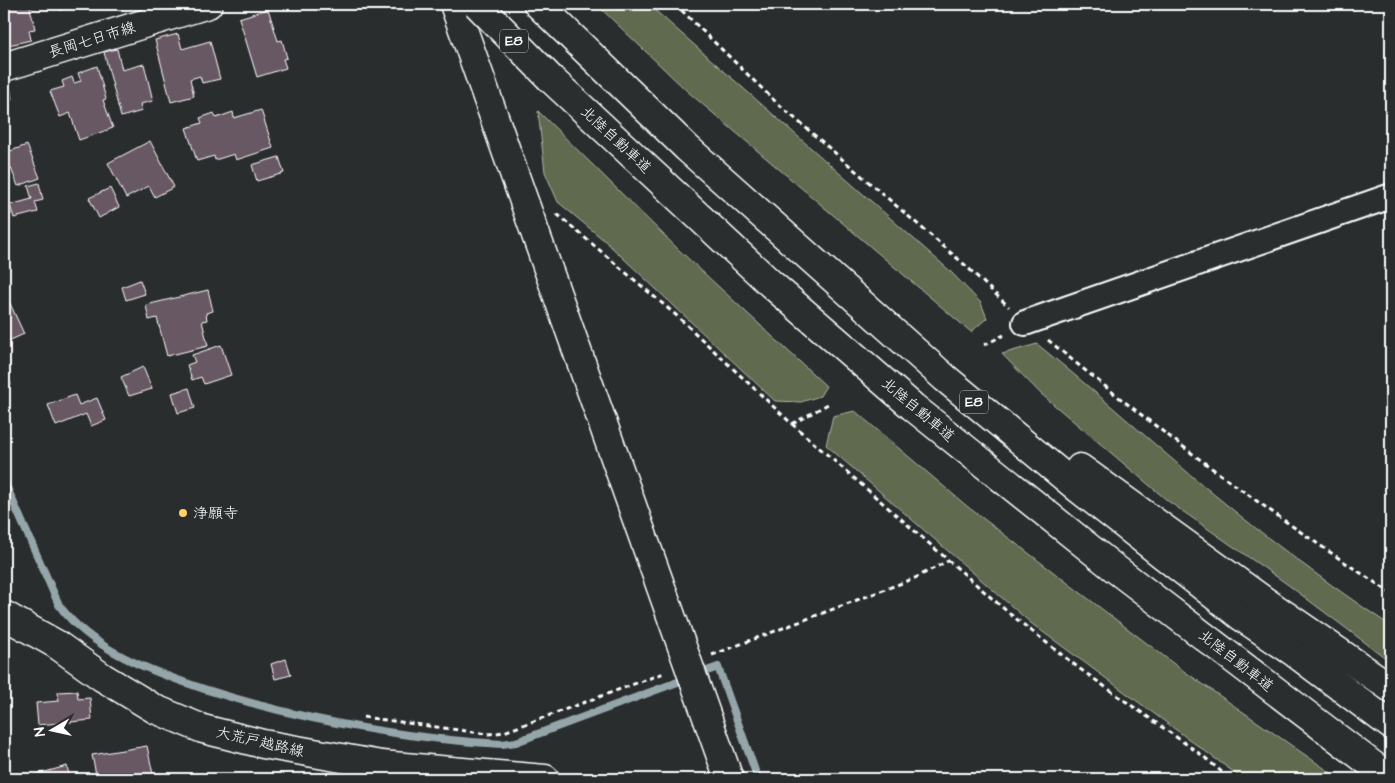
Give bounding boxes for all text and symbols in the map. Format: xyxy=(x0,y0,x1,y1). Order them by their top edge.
street label: 長岡七日市線 xyxy=(46,17,138,63)
road number: E8 xyxy=(500,29,528,52)
street label: 北陸自動車道 xyxy=(576,102,656,178)
street label: 北陸自動車道 xyxy=(877,373,959,447)
road number: E8 xyxy=(960,391,988,414)
place label: 浄願寺 xyxy=(193,503,238,524)
marker: 浄願寺 xyxy=(177,507,189,519)
street label: 北陸自動車道 xyxy=(1194,625,1278,697)
north arrow xyxy=(28,706,78,756)
street label: 大荒戸越路線 xyxy=(214,722,306,762)
text: N xyxy=(30,726,51,738)

